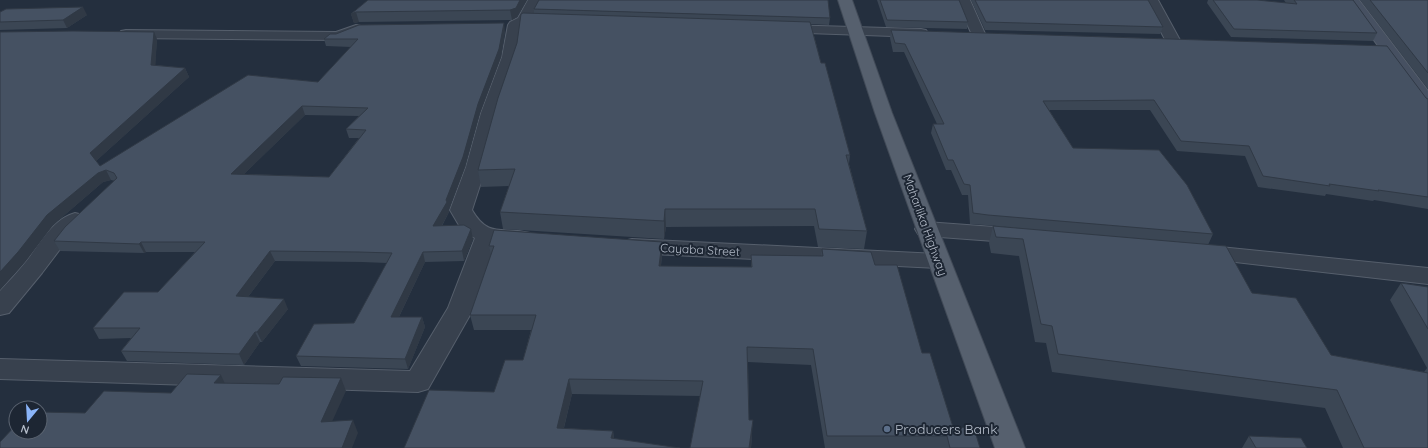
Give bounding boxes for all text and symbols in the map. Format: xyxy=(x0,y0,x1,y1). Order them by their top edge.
street label: Maharlika Highway xyxy=(900,172,951,278)
street label: Cayaba Street xyxy=(660,240,740,259)
north arrow xyxy=(8,400,48,440)
place label: Producers Bank xyxy=(895,420,998,438)
text: N xyxy=(19,422,31,437)
marker: Producers Bank xyxy=(882,424,892,434)

